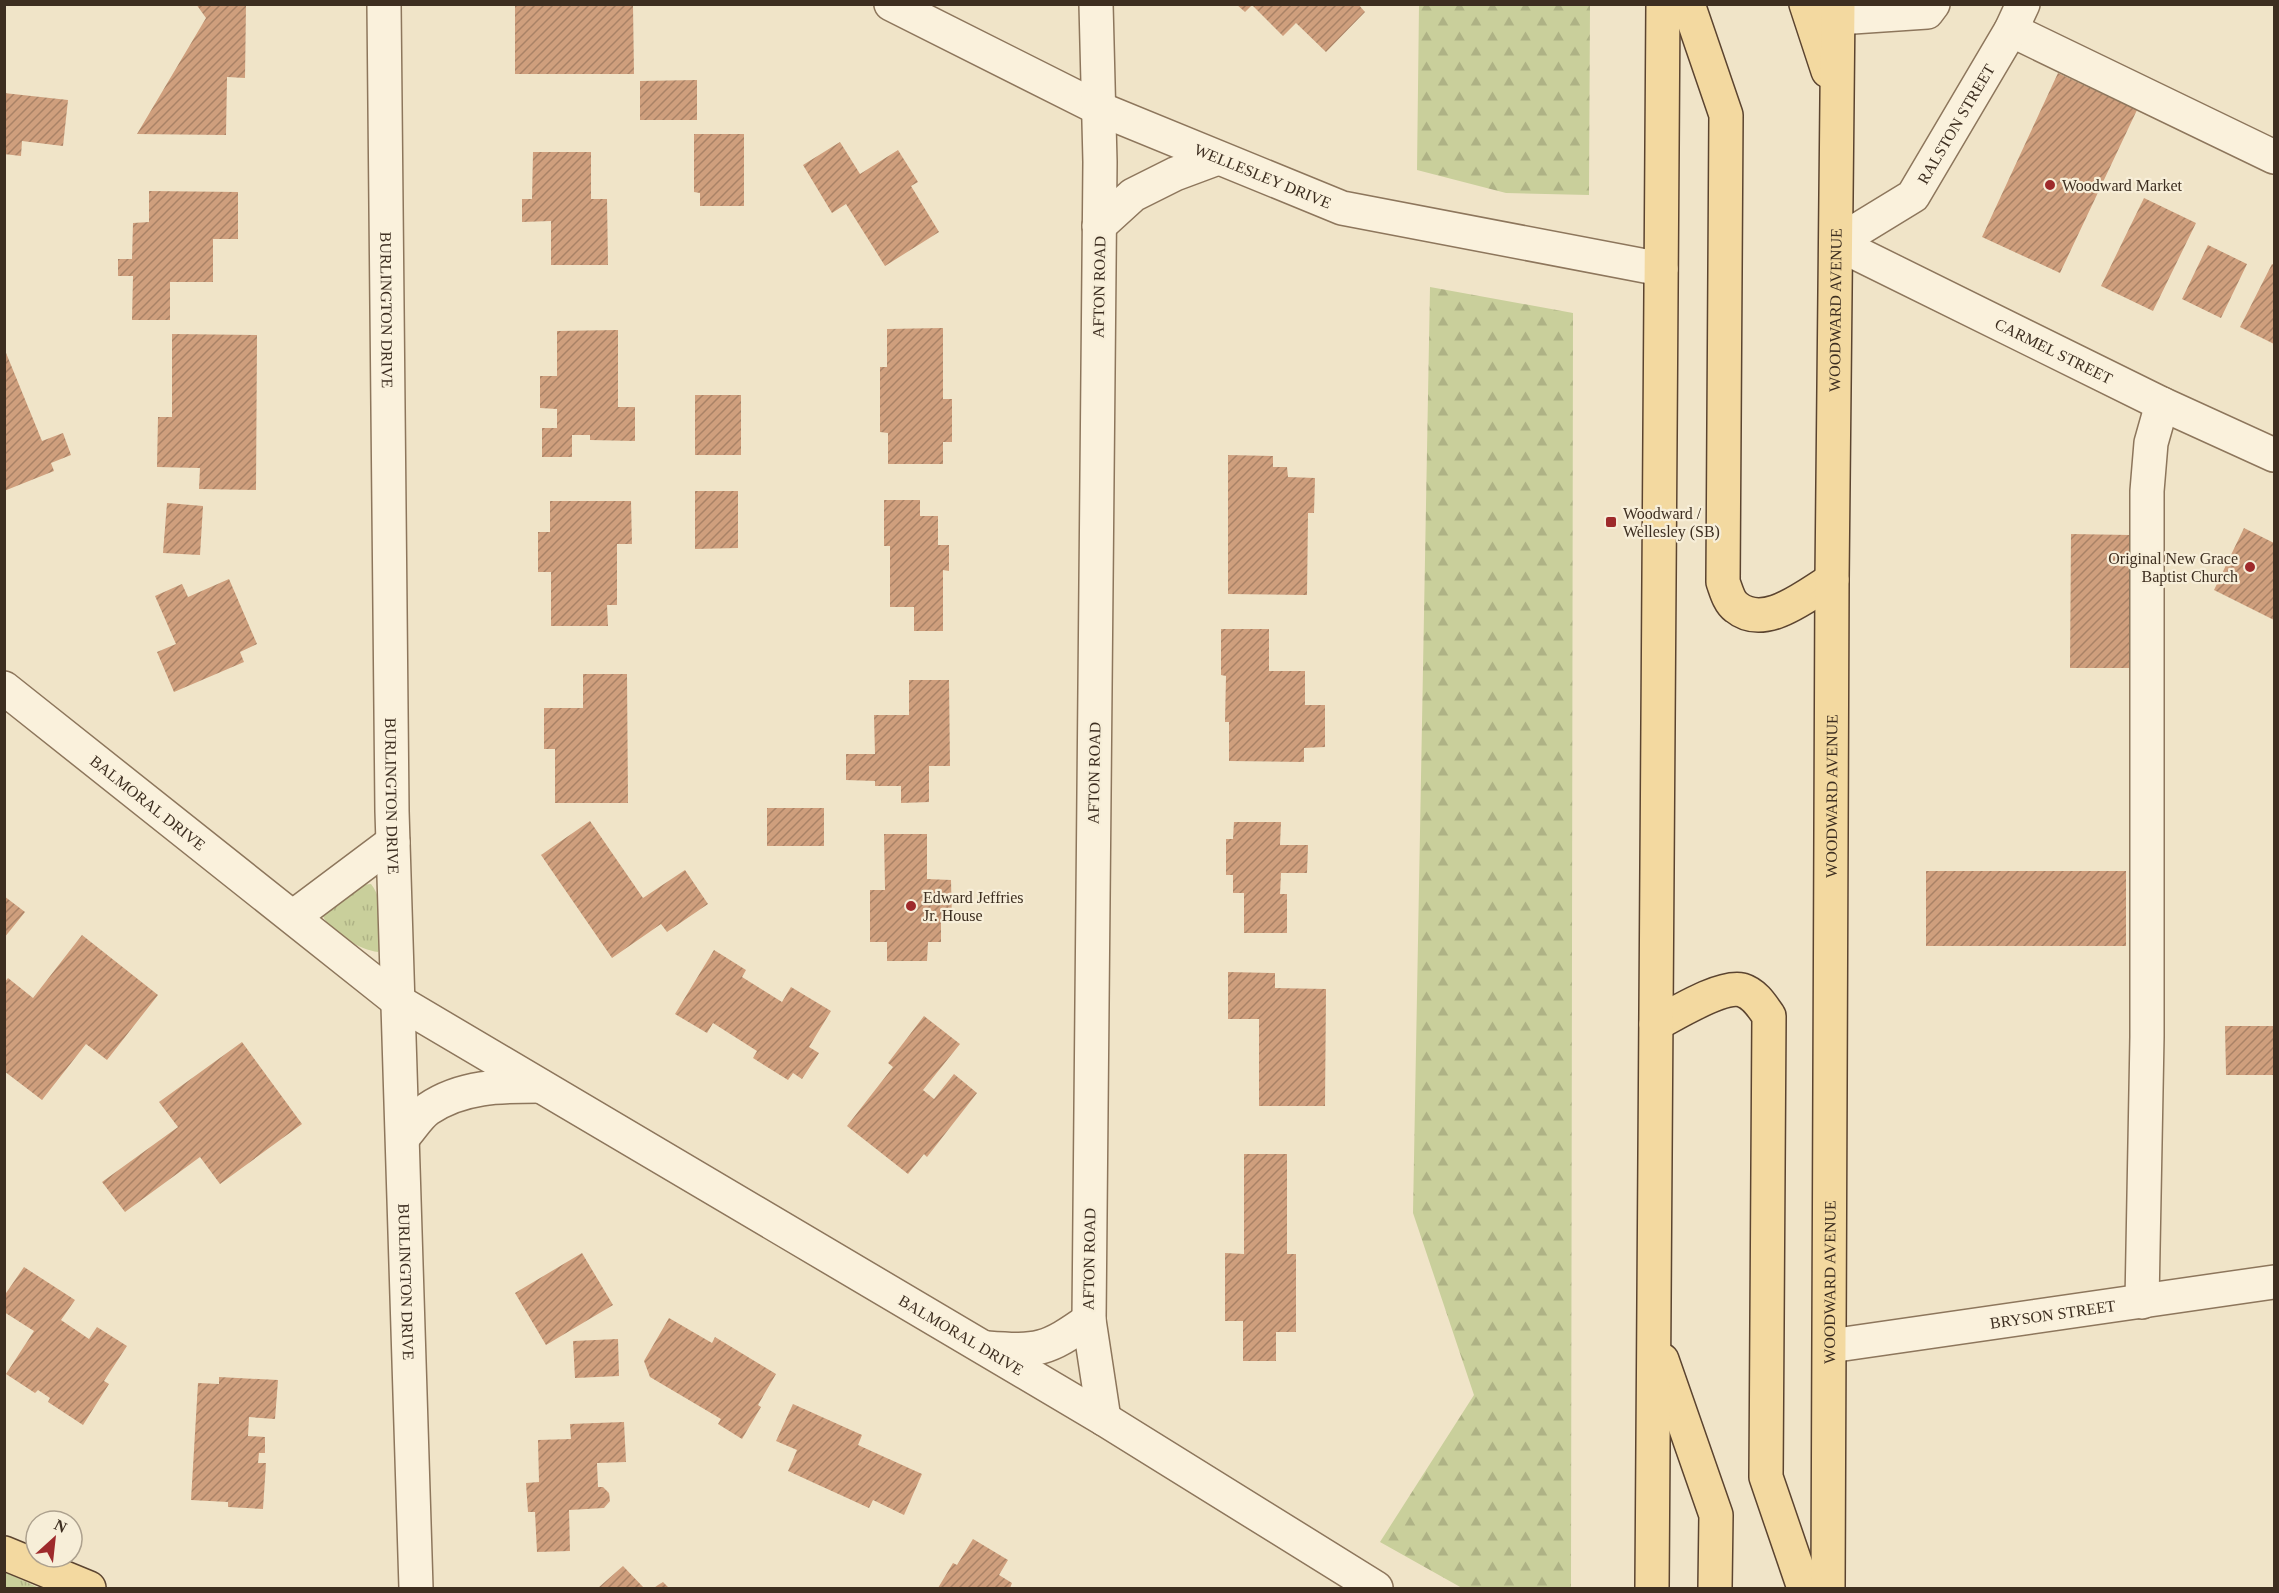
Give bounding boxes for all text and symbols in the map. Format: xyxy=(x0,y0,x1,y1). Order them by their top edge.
street label: RALSTON STREET xyxy=(1914,61,1998,187)
street label: WELLESLEY DRIVE xyxy=(1192,140,1334,211)
place label: Woodward Market xyxy=(2062,177,2183,194)
marker: Woodward Market xyxy=(2043,178,2057,192)
street label: WOODWARD AVENUE xyxy=(1825,228,1844,392)
street label: BURLINGTON DRIVE xyxy=(378,232,396,388)
street label: AFTON ROAD xyxy=(1090,236,1108,338)
street label: CARMEL STREET xyxy=(1992,314,2116,387)
place label: Woodward / Wellesley (SB) xyxy=(1623,505,1720,541)
marker: Woodward / Wellesley (SB) xyxy=(1604,515,1618,529)
place label: Original New Grace Baptist Church xyxy=(2108,550,2238,586)
marker: Original New Grace Baptist Church xyxy=(2243,560,2257,574)
street label: WOODWARD AVENUE xyxy=(1822,714,1840,878)
street label: BURLINGTON DRIVE xyxy=(383,718,402,875)
street label: AFTON ROAD xyxy=(1085,722,1103,824)
street label: BALMORAL DRIVE xyxy=(87,752,209,853)
place label: Edward Jeffries Jr. House xyxy=(923,889,1024,924)
marker: Edward Jeffries Jr. House xyxy=(904,899,918,913)
street label: WOODWARD AVENUE xyxy=(1820,1200,1838,1364)
street label: BURLINGTON DRIVE xyxy=(396,1203,417,1360)
street label: AFTON ROAD xyxy=(1080,1208,1098,1310)
street label: BALMORAL DRIVE xyxy=(896,1291,1027,1378)
street label: BRYSON STREET xyxy=(1989,1296,2117,1331)
north arrow xyxy=(24,1509,84,1569)
text: N xyxy=(52,1516,70,1536)

